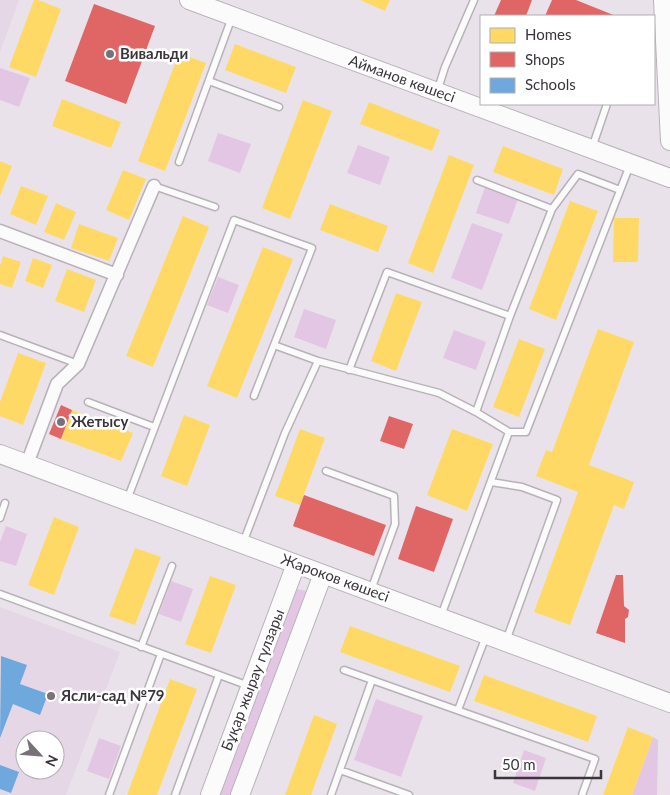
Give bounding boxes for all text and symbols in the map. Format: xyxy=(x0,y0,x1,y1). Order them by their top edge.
legend xyxy=(480,15,655,105)
text: Homes xyxy=(525,25,571,43)
place label: Вивальди xyxy=(120,44,188,62)
marker: Вивальди xyxy=(104,48,116,60)
street label: Айманов көшесі xyxy=(347,50,458,106)
text: Shops xyxy=(525,50,565,68)
text: Schools xyxy=(525,75,576,93)
place label: Жетысу xyxy=(71,412,128,430)
marker: Жетысу xyxy=(55,416,67,428)
street label: Жароков көшесі xyxy=(279,549,392,605)
street label: Бұқар жырау гүлзары xyxy=(217,606,287,753)
place label: Ясли-сад №79 xyxy=(60,686,165,704)
marker: Ясли-сад №79 xyxy=(45,690,57,702)
north arrow xyxy=(15,730,65,780)
scale bar xyxy=(495,748,601,780)
text: N xyxy=(42,752,62,769)
text: 50 m xyxy=(502,755,536,773)

